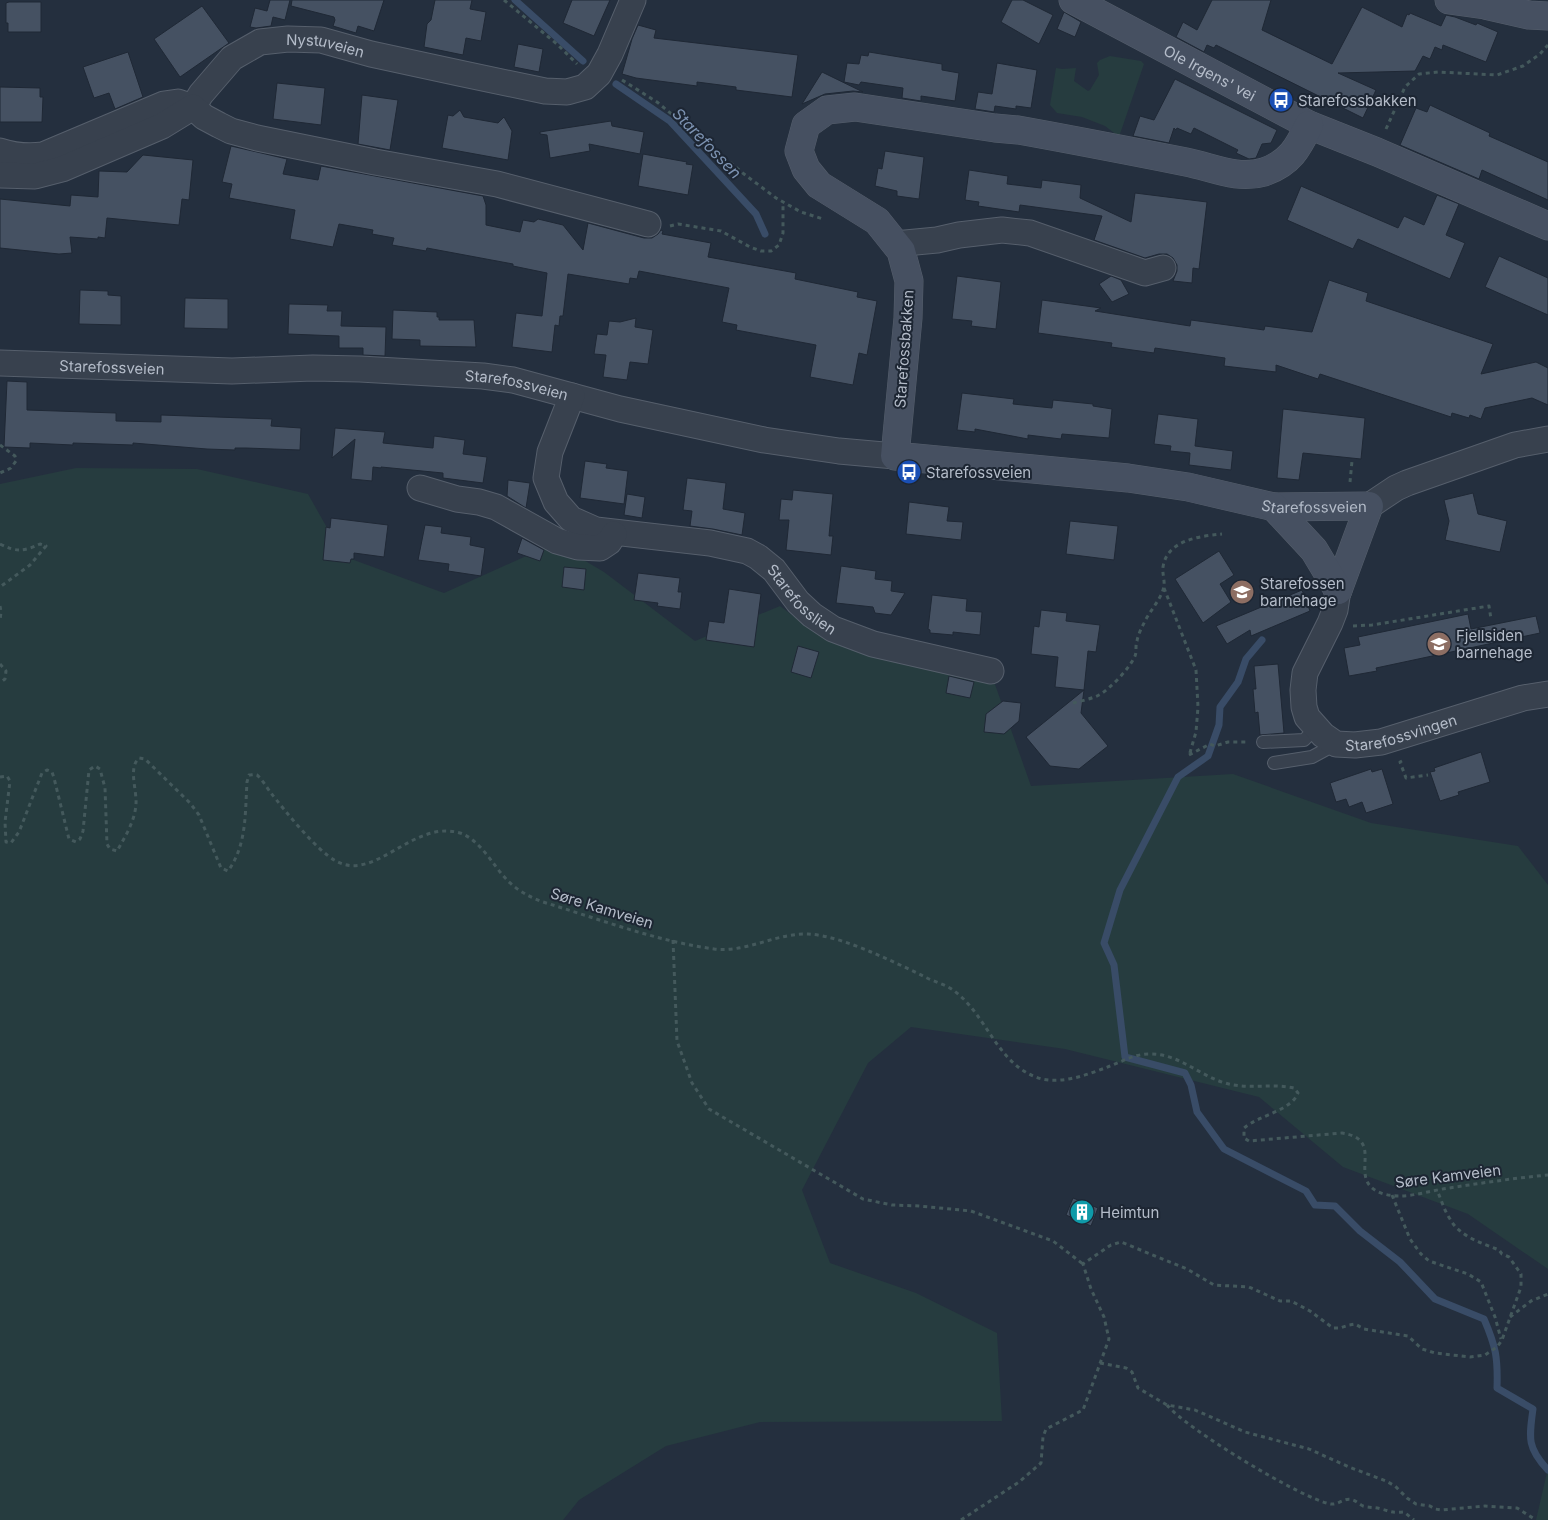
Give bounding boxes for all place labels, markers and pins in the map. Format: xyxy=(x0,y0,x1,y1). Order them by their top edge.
bus stop icon: Starefossbakken xyxy=(1268,87,1294,113)
place label: Starefossbakken xyxy=(1298,91,1417,110)
bus stop icon: Starefossveien xyxy=(896,459,922,485)
place label: Starefossveien xyxy=(926,463,1031,482)
place label: Starefossen barnehage xyxy=(1260,574,1345,610)
school or university icon: Starefossen barnehage xyxy=(1229,579,1255,605)
place label: Fjellsiden barnehage xyxy=(1456,626,1532,662)
school or university icon: Fjellsiden barnehage xyxy=(1426,631,1452,657)
building icon: Heimtun xyxy=(1069,1199,1095,1225)
place label: Heimtun xyxy=(1100,1203,1159,1222)

